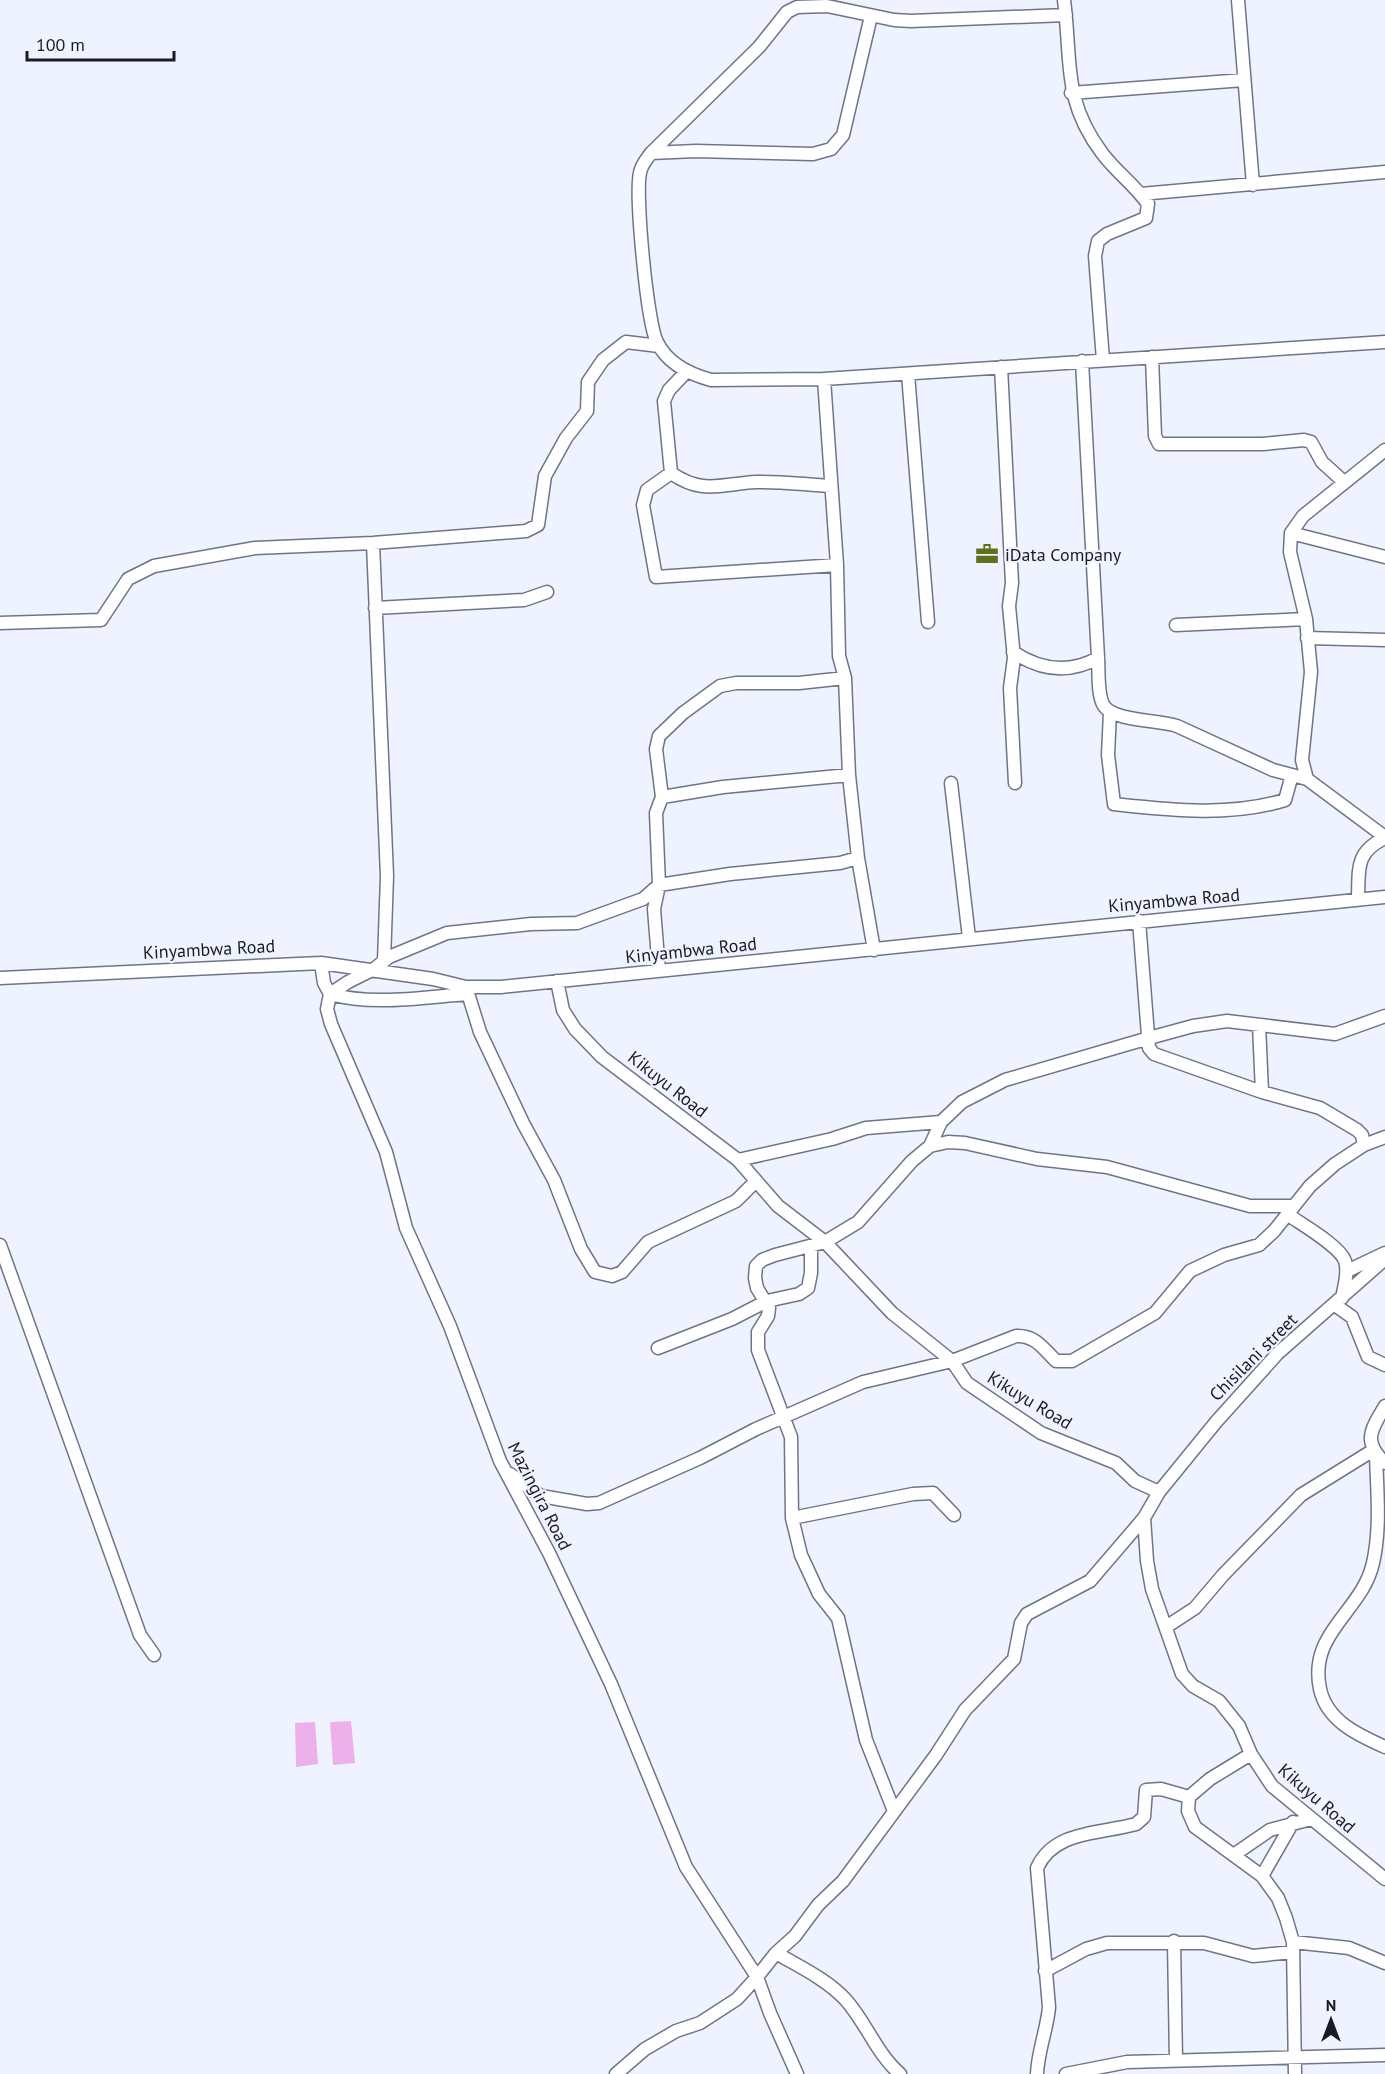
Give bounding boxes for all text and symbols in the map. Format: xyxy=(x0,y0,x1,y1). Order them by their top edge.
scale bar xyxy=(27,24,174,62)
text: 100 m xyxy=(36,33,85,56)
office icon: iData Company xyxy=(974,541,1000,567)
place label: iData Company xyxy=(1005,543,1122,566)
street label: Kinyambwa Road xyxy=(1107,883,1241,917)
street label: Kinyambwa Road xyxy=(624,932,758,968)
street label: Kinyambwa Road xyxy=(142,934,276,964)
street label: Kikuyu Road xyxy=(623,1046,713,1122)
street label: Chisilani street xyxy=(1204,1308,1302,1406)
street label: Kikuyu Road xyxy=(983,1366,1077,1434)
street label: Mazingira Road xyxy=(503,1438,577,1554)
street label: Kikuyu Road xyxy=(1274,1758,1360,1838)
north arrow xyxy=(1301,1990,1361,2050)
text: N xyxy=(1326,1995,1336,2015)

